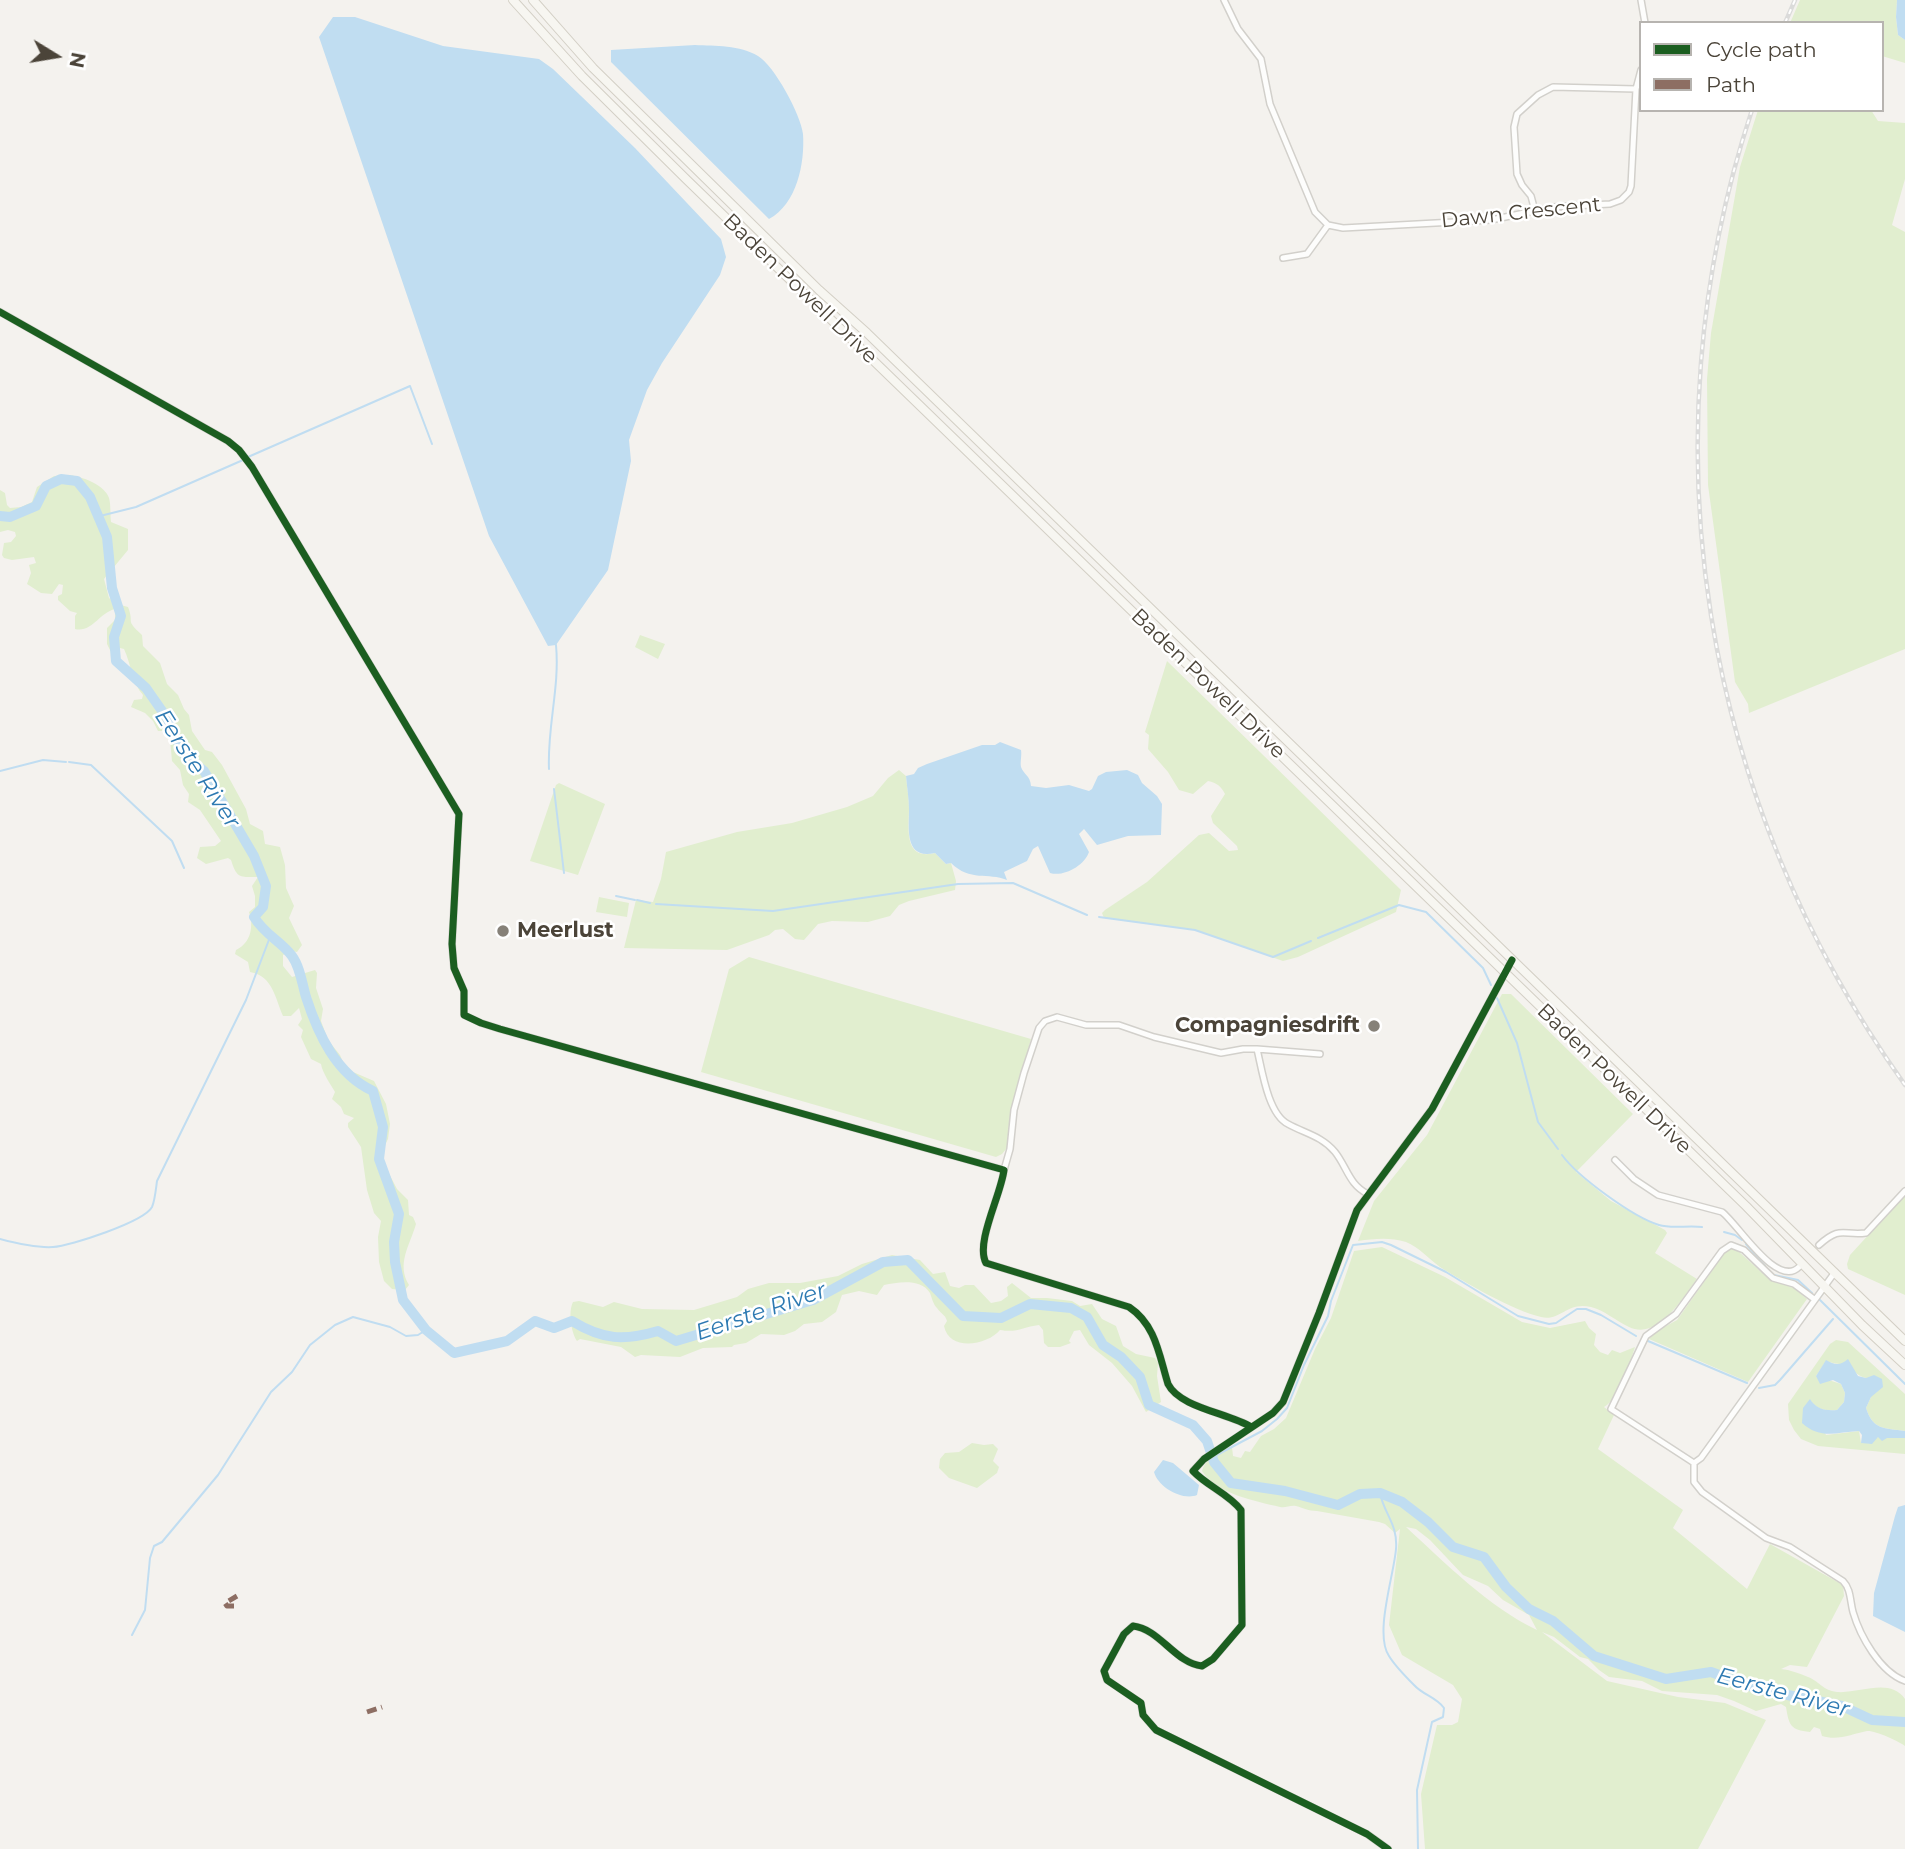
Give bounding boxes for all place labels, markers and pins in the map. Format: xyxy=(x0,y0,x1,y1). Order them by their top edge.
place label: Meerlust xyxy=(517,918,614,944)
marker: Meerlust xyxy=(495,923,511,939)
place label: Compagniesdrift xyxy=(1175,1013,1360,1039)
marker: Compagniesdrift xyxy=(1366,1018,1382,1034)

